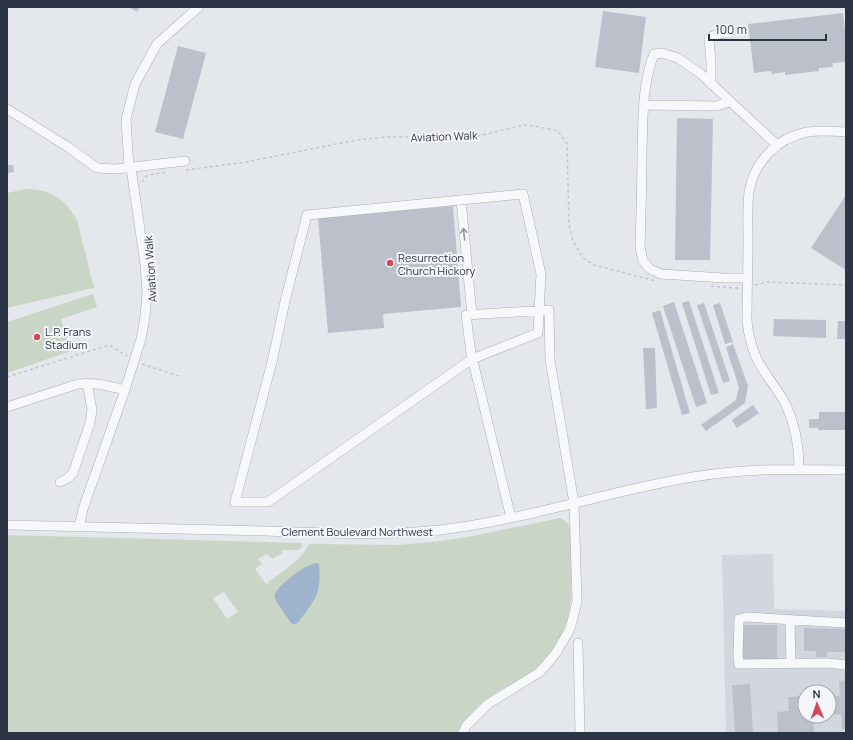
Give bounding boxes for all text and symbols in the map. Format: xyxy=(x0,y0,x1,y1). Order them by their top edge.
scale bar xyxy=(709,16,826,42)
text: 100 m xyxy=(715,21,747,38)
street label: Aviation Walk xyxy=(410,127,478,145)
one-way arrow xyxy=(460,228,468,241)
street label: Aviation Walk xyxy=(140,235,160,303)
place label: Resurrection Church Hickory xyxy=(398,250,476,278)
marker: Resurrection Church Hickory xyxy=(385,258,395,268)
place label: L.P. Frans Stadium xyxy=(45,324,91,352)
marker: L.P. Frans Stadium xyxy=(32,332,42,342)
street label: Clement Boulevard Northwest xyxy=(281,524,433,539)
north arrow xyxy=(797,684,837,724)
text: N xyxy=(812,686,821,701)

